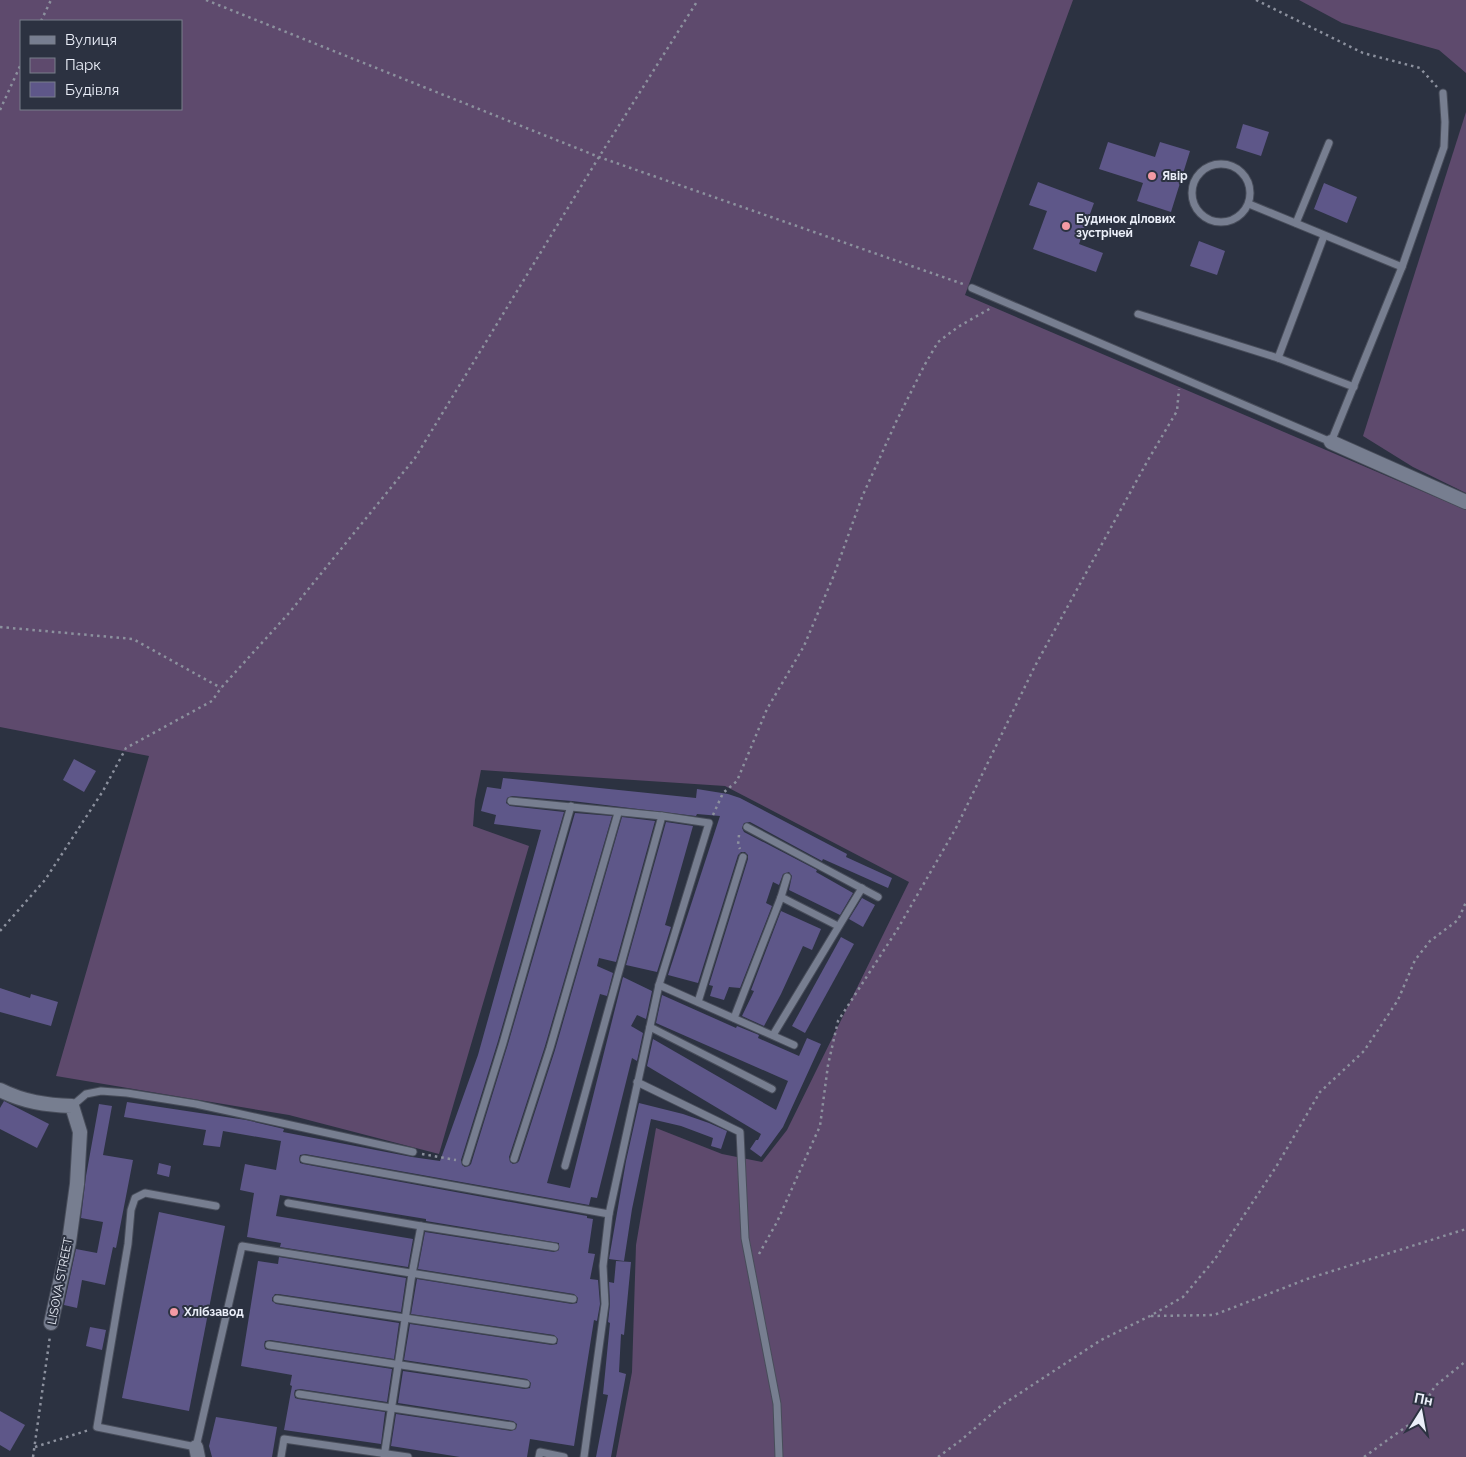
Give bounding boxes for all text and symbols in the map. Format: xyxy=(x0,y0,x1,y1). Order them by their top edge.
legend xyxy=(20,20,182,110)
text: Вулиця xyxy=(65,31,117,49)
text: Парк xyxy=(65,56,101,74)
text: Будівля xyxy=(65,81,119,99)
place label: Явір xyxy=(1162,169,1188,183)
marker: Явір xyxy=(1146,170,1158,182)
place label: Будинок ділових зустрічей xyxy=(1076,212,1176,240)
marker: Будинок ділових зустрічей xyxy=(1060,220,1072,232)
street label: LISOVA STREET xyxy=(45,1236,75,1326)
place label: Хлібзавод xyxy=(183,1305,244,1319)
marker: Хлібзавод xyxy=(168,1306,180,1318)
north arrow xyxy=(1396,1387,1446,1437)
text: Пн xyxy=(1413,1390,1434,1409)

